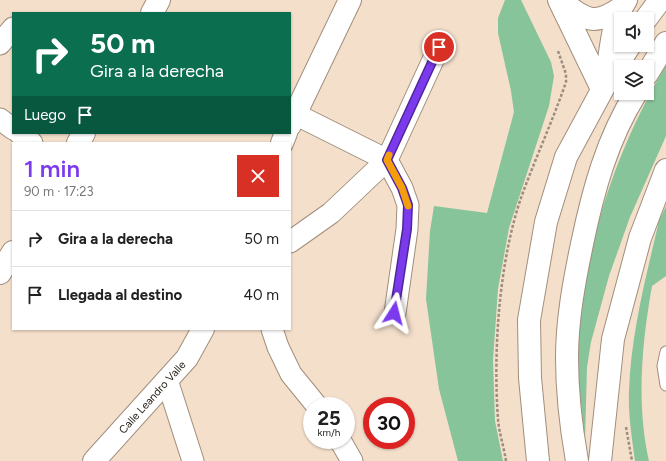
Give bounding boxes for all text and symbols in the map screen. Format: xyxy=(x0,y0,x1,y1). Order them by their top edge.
map controls xyxy=(614,12,654,100)
button: sound xyxy=(614,12,654,52)
text: 50 m xyxy=(90,26,156,60)
icon: right xyxy=(24,28,76,80)
pin xyxy=(422,30,456,64)
icon: arrive xyxy=(428,36,450,58)
text: Gira a la derecha xyxy=(90,60,224,82)
button: layers xyxy=(614,60,654,100)
icon: arrive xyxy=(74,104,96,126)
text: Luego xyxy=(24,106,66,124)
text: 1 min xyxy=(24,154,80,183)
button: close xyxy=(237,155,279,197)
text: 90 m · 17:23 xyxy=(24,184,94,199)
icon: right xyxy=(24,228,46,250)
text: Gira a la derecha xyxy=(58,230,173,248)
text: 50 m xyxy=(244,230,279,248)
icon: arrive xyxy=(24,284,46,306)
text: Llegada al destino xyxy=(58,286,182,304)
text: 40 m xyxy=(244,286,279,304)
position arrow xyxy=(373,292,415,334)
street label: Calle Leandro Valle xyxy=(116,358,188,436)
speed limit sign: 30 xyxy=(363,397,415,449)
text: 25 xyxy=(317,406,341,430)
text: km/h xyxy=(318,426,340,439)

